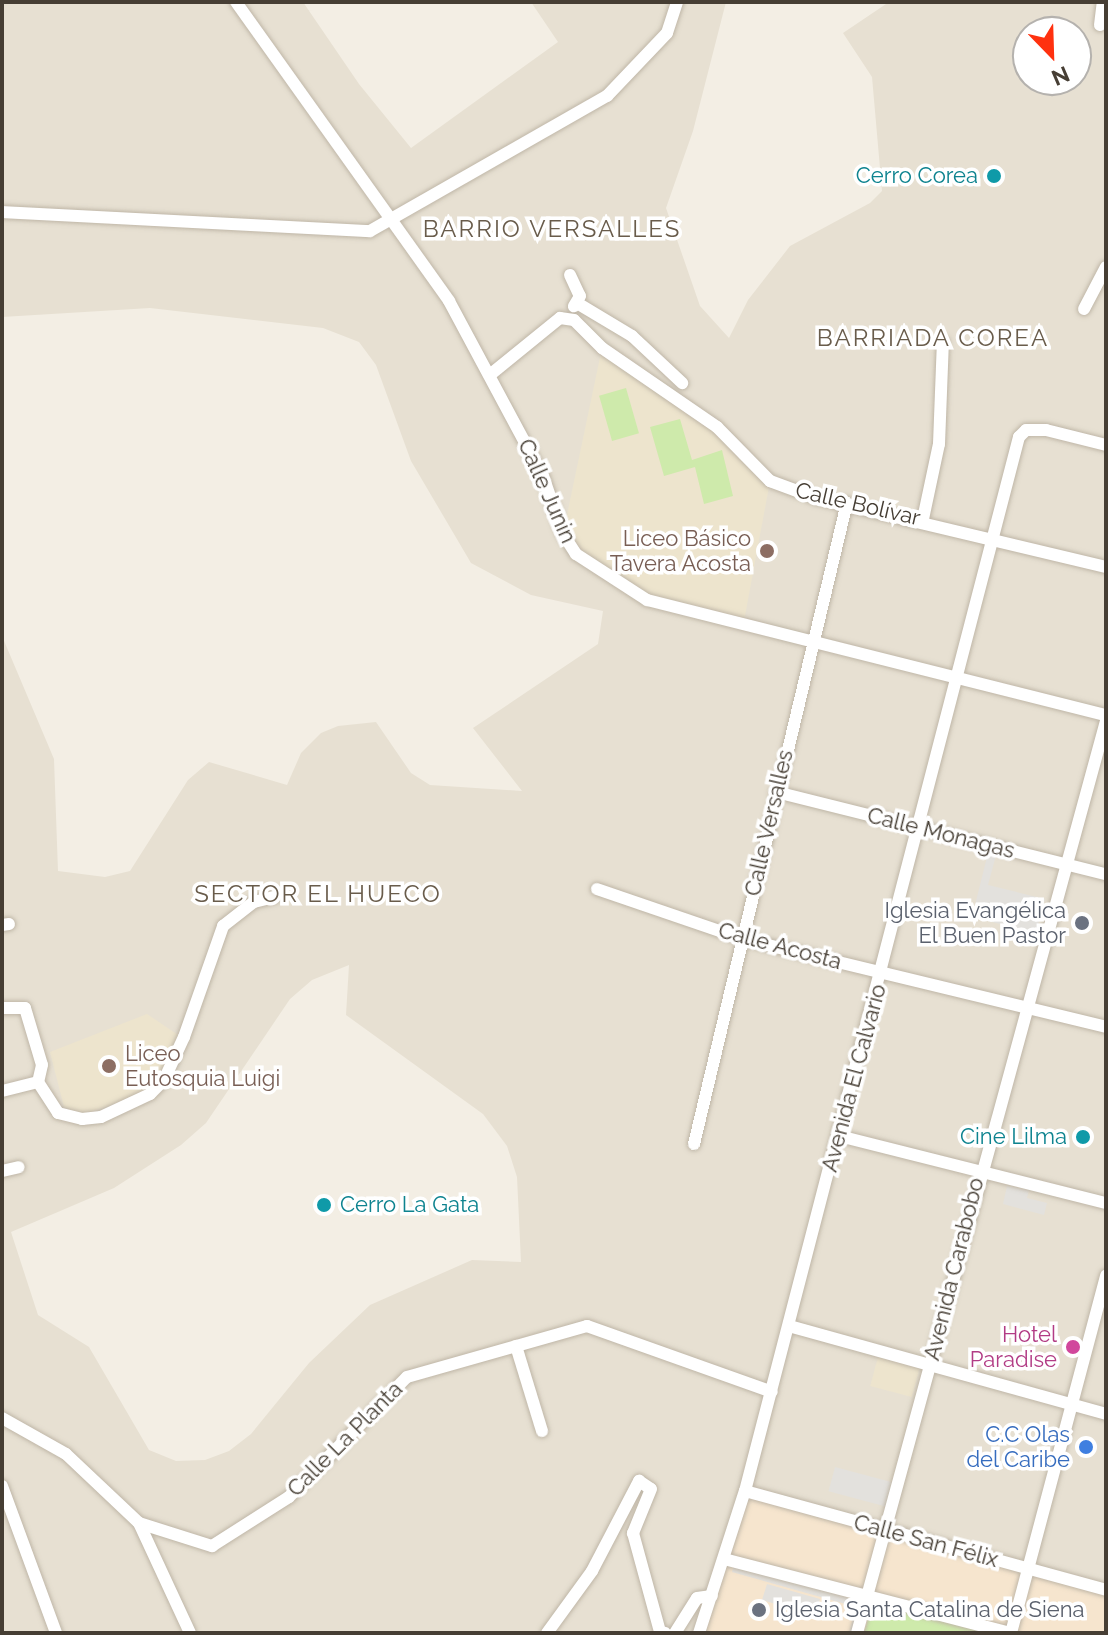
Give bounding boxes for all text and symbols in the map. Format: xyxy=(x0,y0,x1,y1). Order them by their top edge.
north arrow xyxy=(1012,16,1092,96)
text: N xyxy=(1048,61,1073,91)
place label: Cerro Corea xyxy=(856,163,978,189)
marker: Cerro Corea xyxy=(985,167,1003,185)
district label: BARRIO VERSALLES xyxy=(422,215,682,243)
district label: BARRIADA COREA xyxy=(816,324,1050,352)
street label: Calle Junin xyxy=(512,435,582,547)
street label: Calle Bolívar xyxy=(793,477,923,531)
place label: Liceo Básico Tavera Acosta xyxy=(609,525,751,576)
marker: Liceo Básico Tavera Acosta xyxy=(758,542,776,560)
street label: Calle Versalles xyxy=(739,747,799,899)
street label: Calle Monagas xyxy=(865,802,1017,864)
district label: SECTOR EL HUECO xyxy=(194,880,442,908)
place label: Iglesia Evangélica El Buen Pastor xyxy=(885,897,1066,948)
marker: Iglesia Evangélica El Buen Pastor xyxy=(1073,914,1091,932)
street label: Calle Acosta xyxy=(715,917,845,975)
street label: Avenida El Calvario xyxy=(816,981,892,1175)
place label: Liceo Eutosquia Luigi xyxy=(125,1040,280,1092)
marker: Liceo Eutosquia Luigi xyxy=(100,1057,118,1075)
place label: Cine Lilma xyxy=(960,1124,1067,1150)
marker: Cine Lilma xyxy=(1074,1128,1092,1146)
street label: Avenida Carabobo xyxy=(919,1175,989,1363)
place label: Cerro La Gata xyxy=(340,1192,479,1218)
marker: Cerro La Gata xyxy=(315,1196,333,1214)
place label: Hotel Paradise xyxy=(970,1321,1057,1372)
marker: Hotel Paradise xyxy=(1064,1338,1082,1356)
street label: Calle La Planta xyxy=(282,1376,408,1502)
place label: C.C Olas del Caribe xyxy=(966,1421,1070,1472)
marker: C.C Olas del Caribe xyxy=(1077,1438,1095,1456)
street label: Calle San Félix xyxy=(851,1509,1001,1573)
place label: Iglesia Santa Catalina de Siena xyxy=(775,1597,1084,1623)
marker: Iglesia Santa Catalina de Siena xyxy=(750,1601,768,1619)

